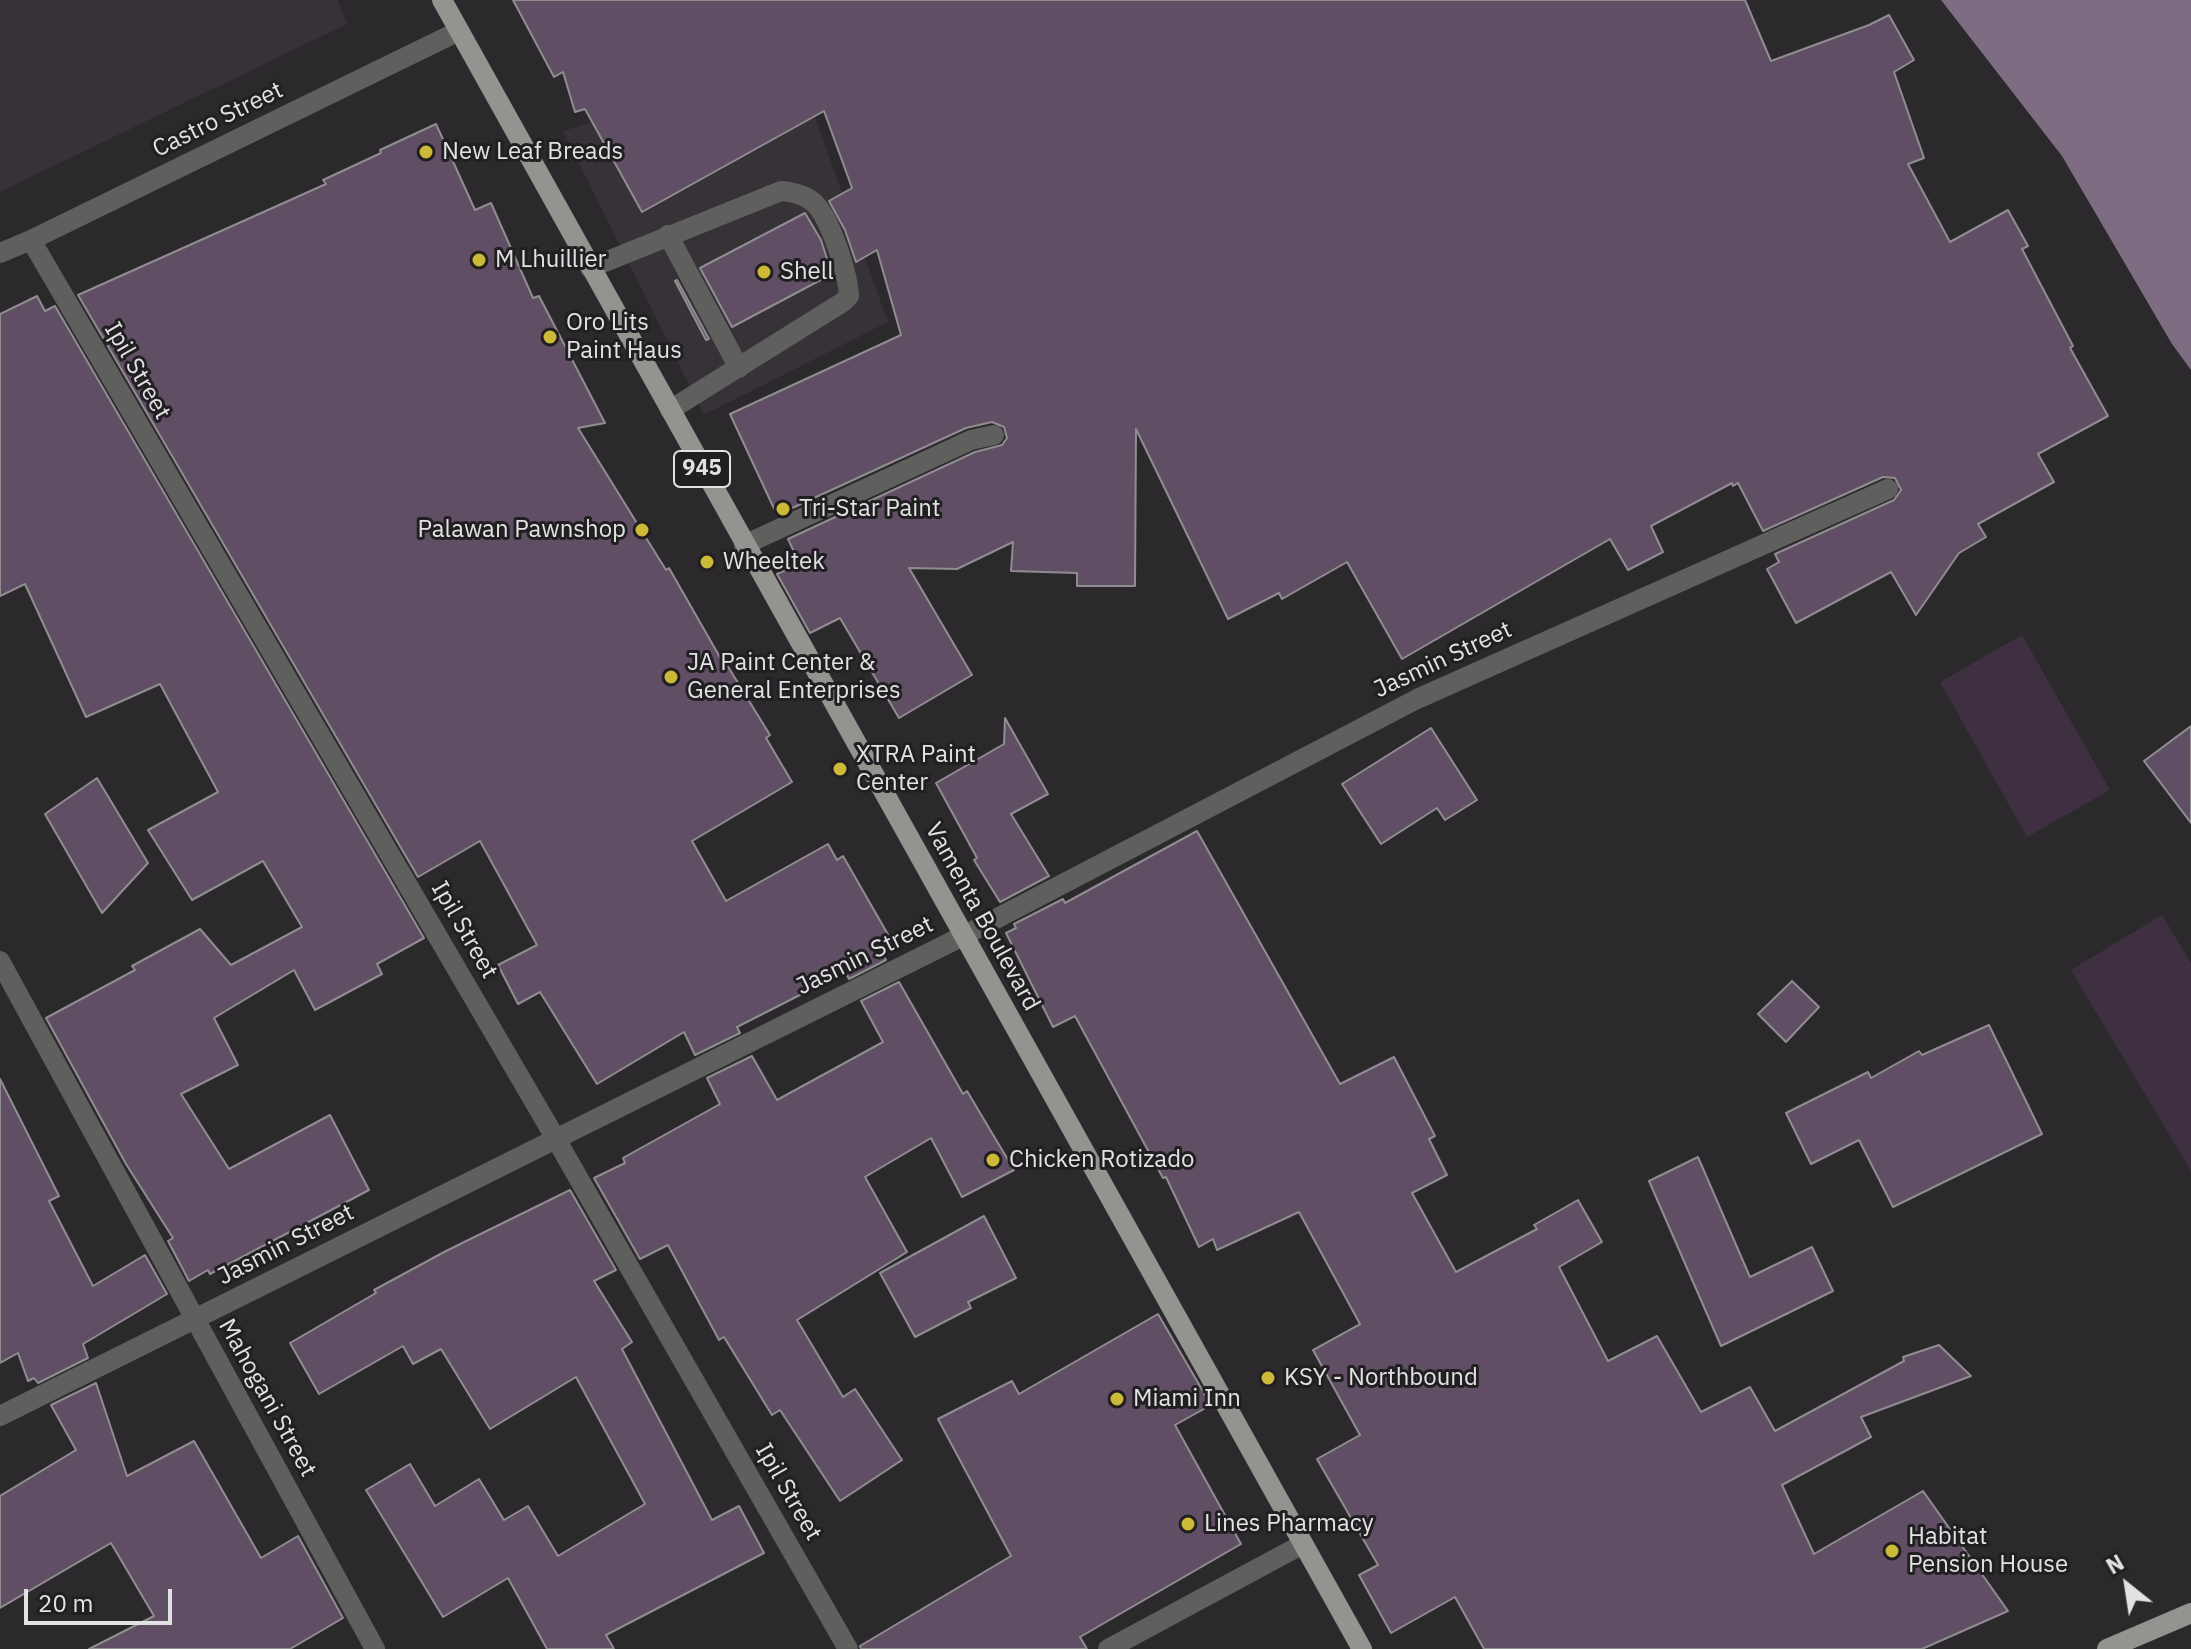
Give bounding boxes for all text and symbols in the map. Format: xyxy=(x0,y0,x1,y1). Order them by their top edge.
street label: Castro Street xyxy=(148,76,288,164)
place label: New Leaf Breads xyxy=(442,138,623,166)
marker: New Leaf Breads xyxy=(417,143,435,161)
place label: M Lhuillier xyxy=(495,246,606,274)
marker: M Lhuillier xyxy=(470,251,488,269)
place label: Shell xyxy=(780,258,834,286)
marker: Shell xyxy=(755,263,773,281)
place label: Oro Lits Paint Haus xyxy=(566,309,682,365)
street label: Ipil Street xyxy=(98,317,176,425)
marker: Oro Lits Paint Haus xyxy=(541,328,559,346)
road number: 945 xyxy=(674,451,730,487)
place label: Tri-Star Paint xyxy=(799,495,940,523)
marker: Tri-Star Paint xyxy=(774,500,792,518)
place label: Palawan Pawnshop xyxy=(417,516,626,544)
marker: Palawan Pawnshop xyxy=(633,521,651,539)
place label: Wheeltek xyxy=(723,548,825,576)
marker: Wheeltek xyxy=(698,553,716,571)
street label: Jasmin Street xyxy=(1369,616,1517,704)
place label: JA Paint Center & General Enterprises xyxy=(687,649,901,705)
marker: JA Paint Center & General Enterprises xyxy=(662,668,680,686)
place label: XTRA Paint Center xyxy=(856,741,976,797)
marker: XTRA Paint Center xyxy=(831,760,849,778)
street label: Vamenta Boulevard xyxy=(918,818,1046,1016)
street label: Ipil Street xyxy=(425,876,503,984)
street label: Jasmin Street xyxy=(792,910,938,1002)
place label: Chicken Rotizado xyxy=(1009,1146,1194,1174)
marker: Chicken Rotizado xyxy=(984,1151,1002,1169)
street label: Jasmin Street xyxy=(213,1198,359,1292)
street label: Mahogani Street xyxy=(212,1314,322,1482)
place label: KSY - Northbound xyxy=(1284,1364,1478,1392)
marker: KSY - Northbound xyxy=(1259,1369,1277,1387)
place label: Miami Inn xyxy=(1133,1385,1241,1413)
marker: Miami Inn xyxy=(1108,1390,1126,1408)
street label: Ipil Street xyxy=(749,1438,827,1546)
place label: Lines Pharmacy xyxy=(1204,1510,1374,1538)
marker: Lines Pharmacy xyxy=(1179,1515,1197,1533)
place label: Habitat Pension House xyxy=(1908,1523,2068,1579)
marker: Habitat Pension House xyxy=(1883,1542,1901,1560)
north arrow xyxy=(2087,1545,2167,1625)
text: N xyxy=(2101,1547,2129,1580)
scale bar xyxy=(28,1573,176,1623)
text: 20 m xyxy=(38,1587,93,1619)

